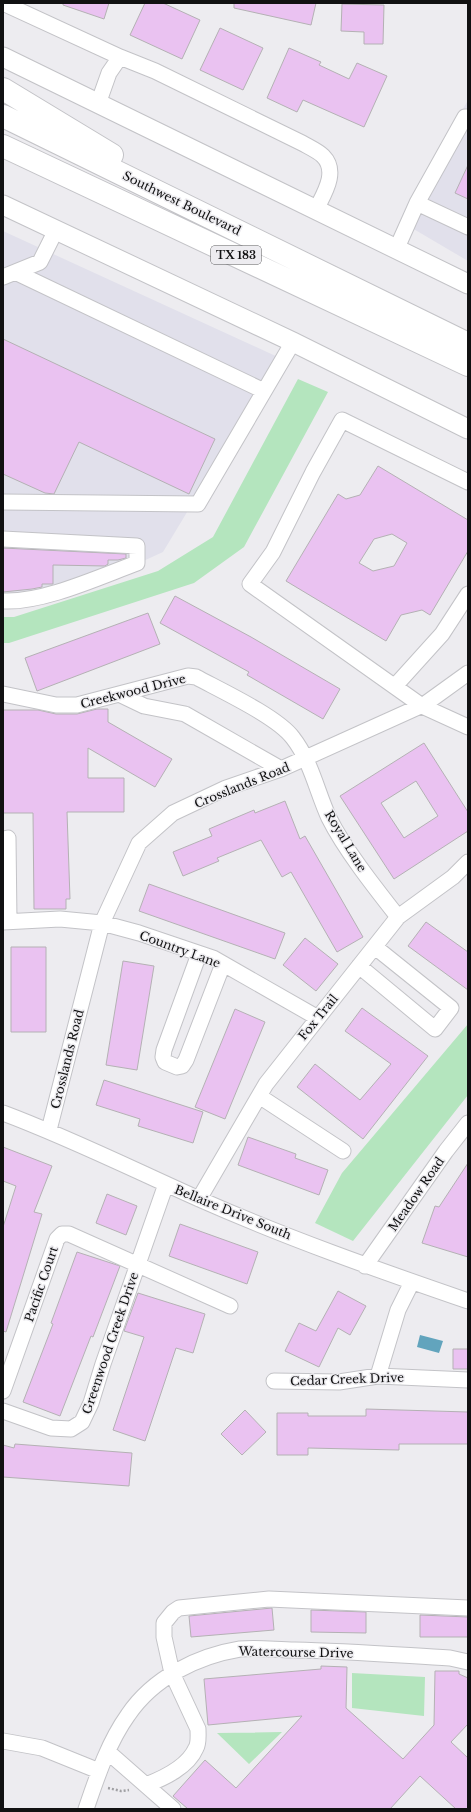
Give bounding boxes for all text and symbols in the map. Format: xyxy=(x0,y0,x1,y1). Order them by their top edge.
street label: Southwest Boulevard xyxy=(120,168,244,238)
road number: TX 183 xyxy=(211,246,261,264)
street label: Creekwood Drive xyxy=(79,671,187,711)
street label: Crosslands Road xyxy=(192,759,292,811)
street label: Royal Lane xyxy=(322,808,370,875)
street label: Country Lane xyxy=(137,927,223,971)
street label: Fox Trail xyxy=(295,991,341,1043)
street label: Crosslands Road xyxy=(47,1008,87,1110)
street label: Meadow Road xyxy=(385,1154,447,1234)
street label: Bellaire Drive South xyxy=(172,1182,294,1242)
street label: Pacific Court xyxy=(21,1244,61,1324)
street label: Greenwood Creek Drive xyxy=(79,1270,141,1416)
street label: Cedar Creek Drive xyxy=(290,1370,404,1388)
street label: Watercourse Drive xyxy=(237,1643,354,1661)

